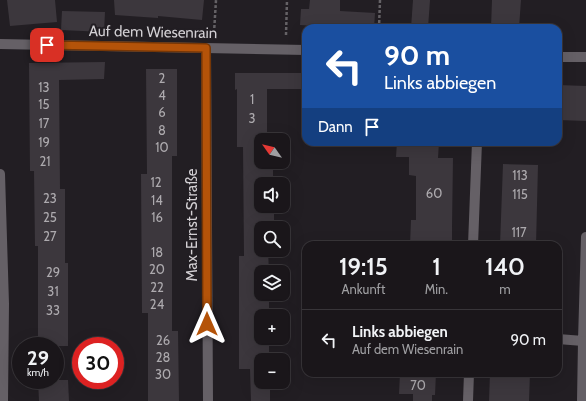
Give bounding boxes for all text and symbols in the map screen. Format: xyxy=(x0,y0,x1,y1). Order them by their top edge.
street label: Auf dem Wiesenrain xyxy=(89,22,217,42)
pin xyxy=(30,28,64,62)
icon: arrive xyxy=(36,34,58,56)
text: 90 m xyxy=(384,38,450,72)
icon: left xyxy=(318,40,370,92)
house number: 2 xyxy=(159,70,166,86)
text: Links abbiegen xyxy=(384,72,496,94)
house number: 13 xyxy=(38,79,50,95)
house number: 4 xyxy=(158,87,166,103)
house number: 1 xyxy=(250,91,254,107)
house number: 15 xyxy=(38,96,50,112)
house number: 6 xyxy=(158,104,166,120)
house number: 3 xyxy=(248,110,256,126)
house number: 17 xyxy=(39,115,50,131)
icon: arrive xyxy=(361,116,383,138)
text: Dann xyxy=(318,118,353,136)
house number: 8 xyxy=(158,122,166,138)
north arrow xyxy=(254,133,290,169)
map controls xyxy=(254,133,290,389)
house number: 19 xyxy=(38,134,50,150)
house number: 10 xyxy=(155,139,169,155)
house number: 21 xyxy=(39,153,51,169)
house number: 113 xyxy=(512,167,528,183)
street label: Max-Ernst-Straße xyxy=(183,168,201,282)
house number: 12 xyxy=(150,174,162,190)
button: sound xyxy=(254,177,290,213)
house number: 60 xyxy=(426,185,442,201)
house number: 115 xyxy=(512,186,528,202)
house number: 23 xyxy=(43,190,57,206)
house number: 14 xyxy=(151,192,163,208)
house number: 25 xyxy=(43,209,57,225)
house number: 16 xyxy=(151,209,163,225)
button: search xyxy=(254,221,290,257)
house number: 117 xyxy=(511,224,527,240)
house number: 27 xyxy=(43,228,57,244)
house number: 18 xyxy=(151,244,163,260)
text: 19:15 xyxy=(339,252,388,281)
text: 1 xyxy=(432,252,441,281)
text: 140 xyxy=(485,252,525,281)
house number: 20 xyxy=(149,261,165,277)
house number: 29 xyxy=(46,264,60,280)
button: layers xyxy=(254,265,290,301)
house number: 22 xyxy=(150,279,164,295)
text: Ankunft xyxy=(341,281,385,297)
text: Min. xyxy=(425,281,448,297)
text: m xyxy=(499,281,511,297)
house number: 31 xyxy=(47,283,59,299)
house number: 24 xyxy=(150,296,165,312)
house number: 33 xyxy=(46,302,60,318)
position arrow xyxy=(186,303,228,345)
button: + xyxy=(254,309,290,345)
text: Links abbiegen xyxy=(352,323,448,341)
icon: left xyxy=(318,329,340,351)
text: 90 m xyxy=(510,331,546,349)
house number: 26 xyxy=(156,332,170,348)
speed limit sign: 30 xyxy=(72,337,124,389)
text: Auf dem Wiesenrain xyxy=(352,341,463,357)
text: 29 xyxy=(27,346,49,370)
house number: 28 xyxy=(156,349,170,365)
button: − xyxy=(254,353,290,389)
text: km/h xyxy=(27,366,49,379)
house number: 30 xyxy=(155,366,171,382)
house number: 70 xyxy=(410,377,426,393)

